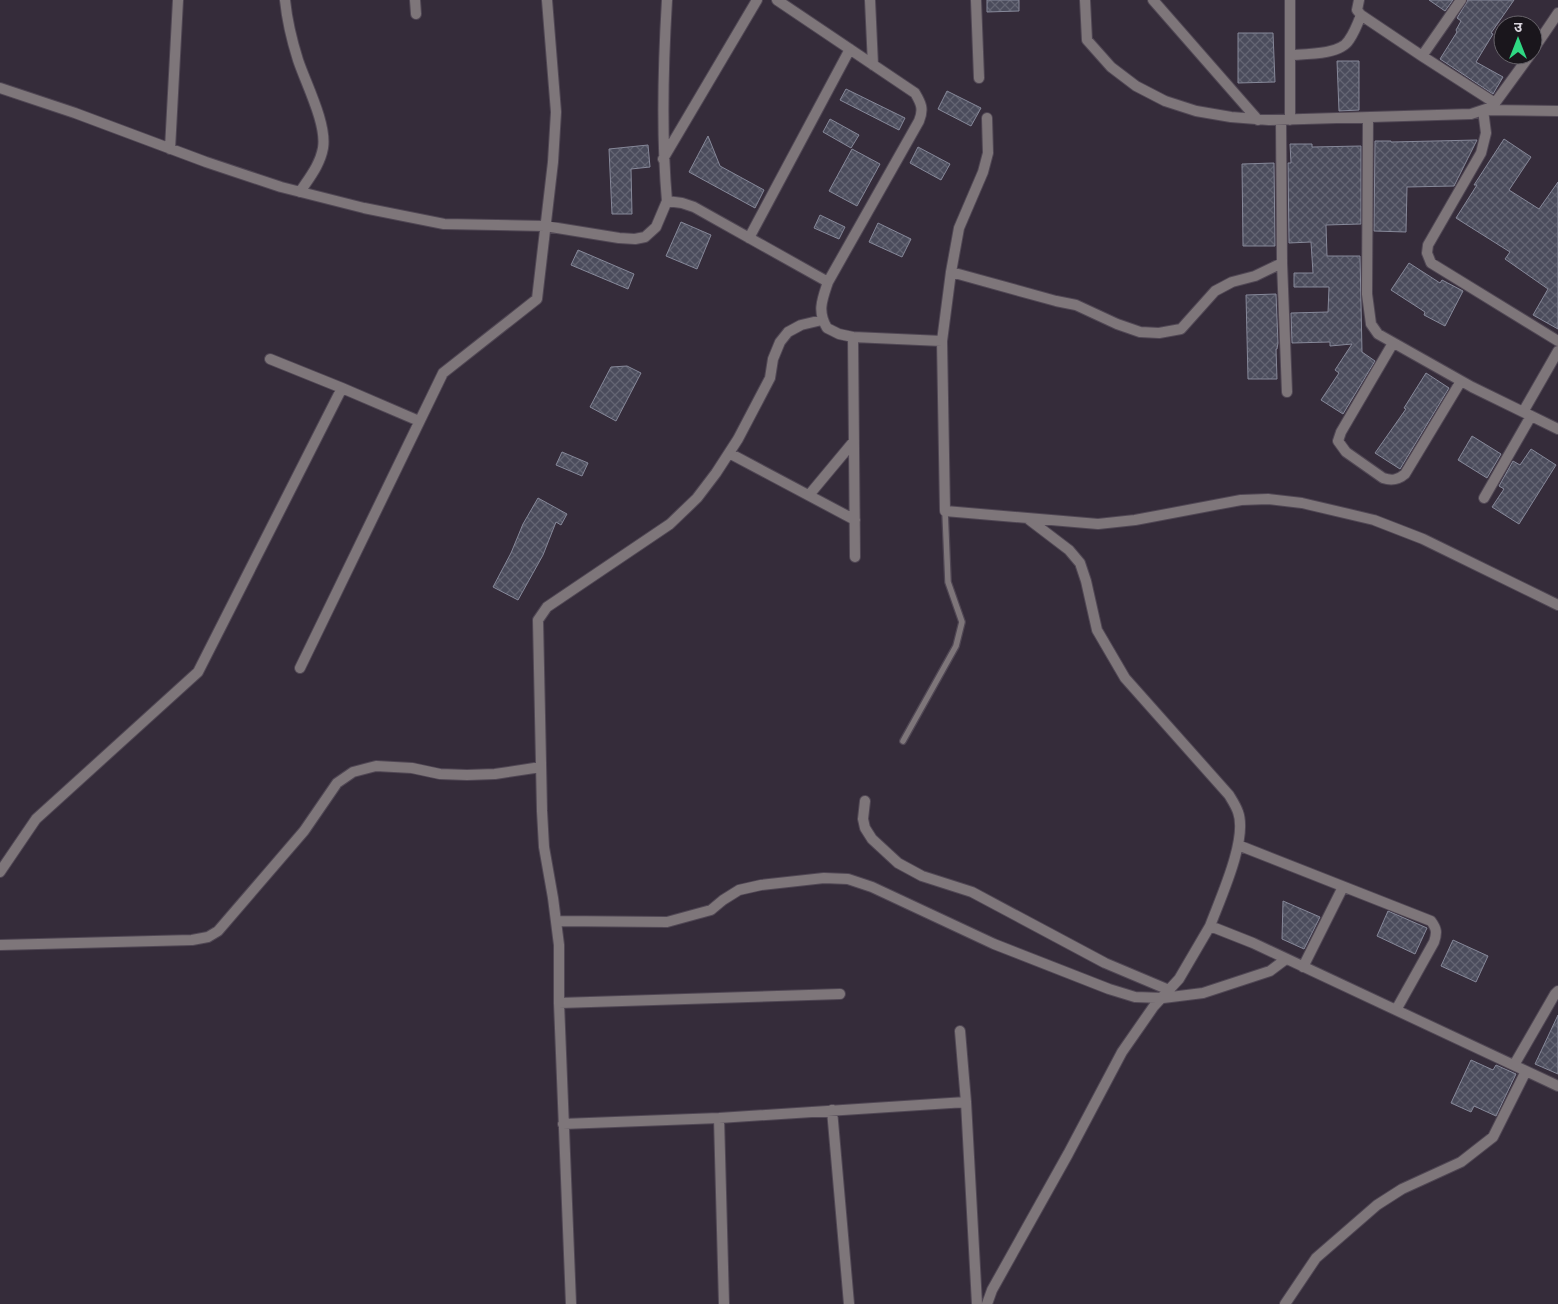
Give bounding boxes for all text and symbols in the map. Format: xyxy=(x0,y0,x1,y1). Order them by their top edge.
north arrow xyxy=(1493,15,1543,65)
text: उ xyxy=(1514,19,1523,35)

